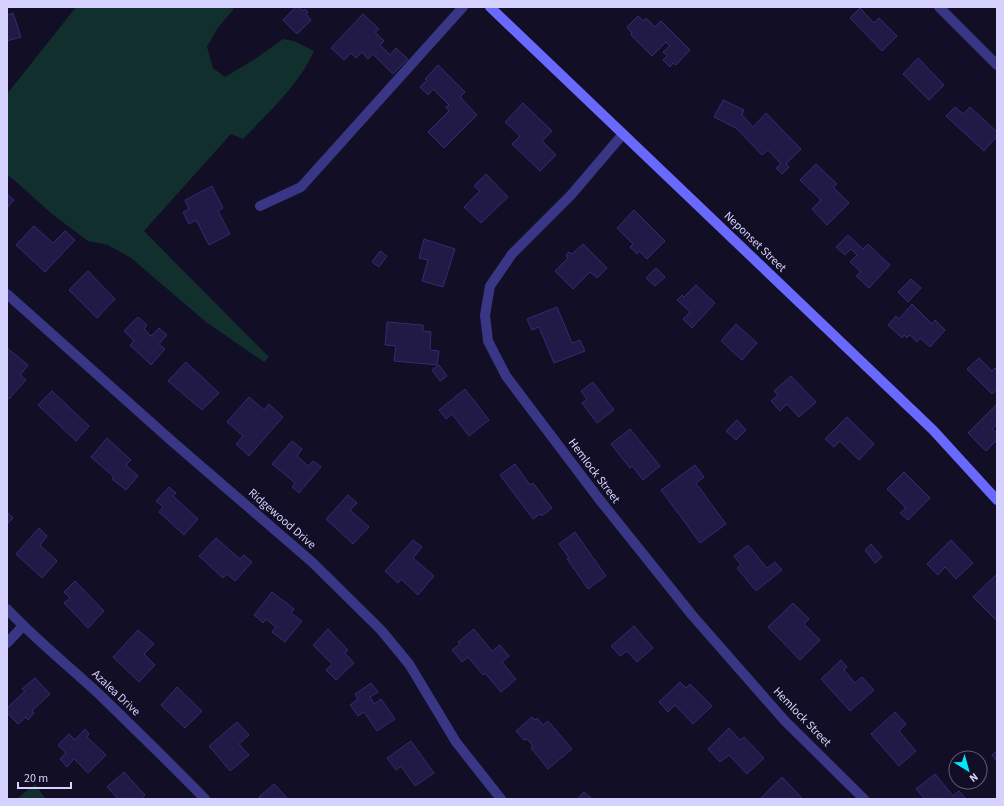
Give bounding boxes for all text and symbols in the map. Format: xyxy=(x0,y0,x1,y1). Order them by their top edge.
street label: Neponset Street xyxy=(720,208,790,276)
street label: Hemlock Street xyxy=(564,435,624,507)
street label: Ridgewood Drive xyxy=(244,485,320,553)
street label: Azalea Drive xyxy=(88,666,144,720)
street label: Hemlock Street xyxy=(769,683,835,751)
north arrow xyxy=(948,750,988,790)
scale bar xyxy=(18,764,71,790)
text: N xyxy=(966,769,981,786)
text: 20 m xyxy=(24,770,48,787)

